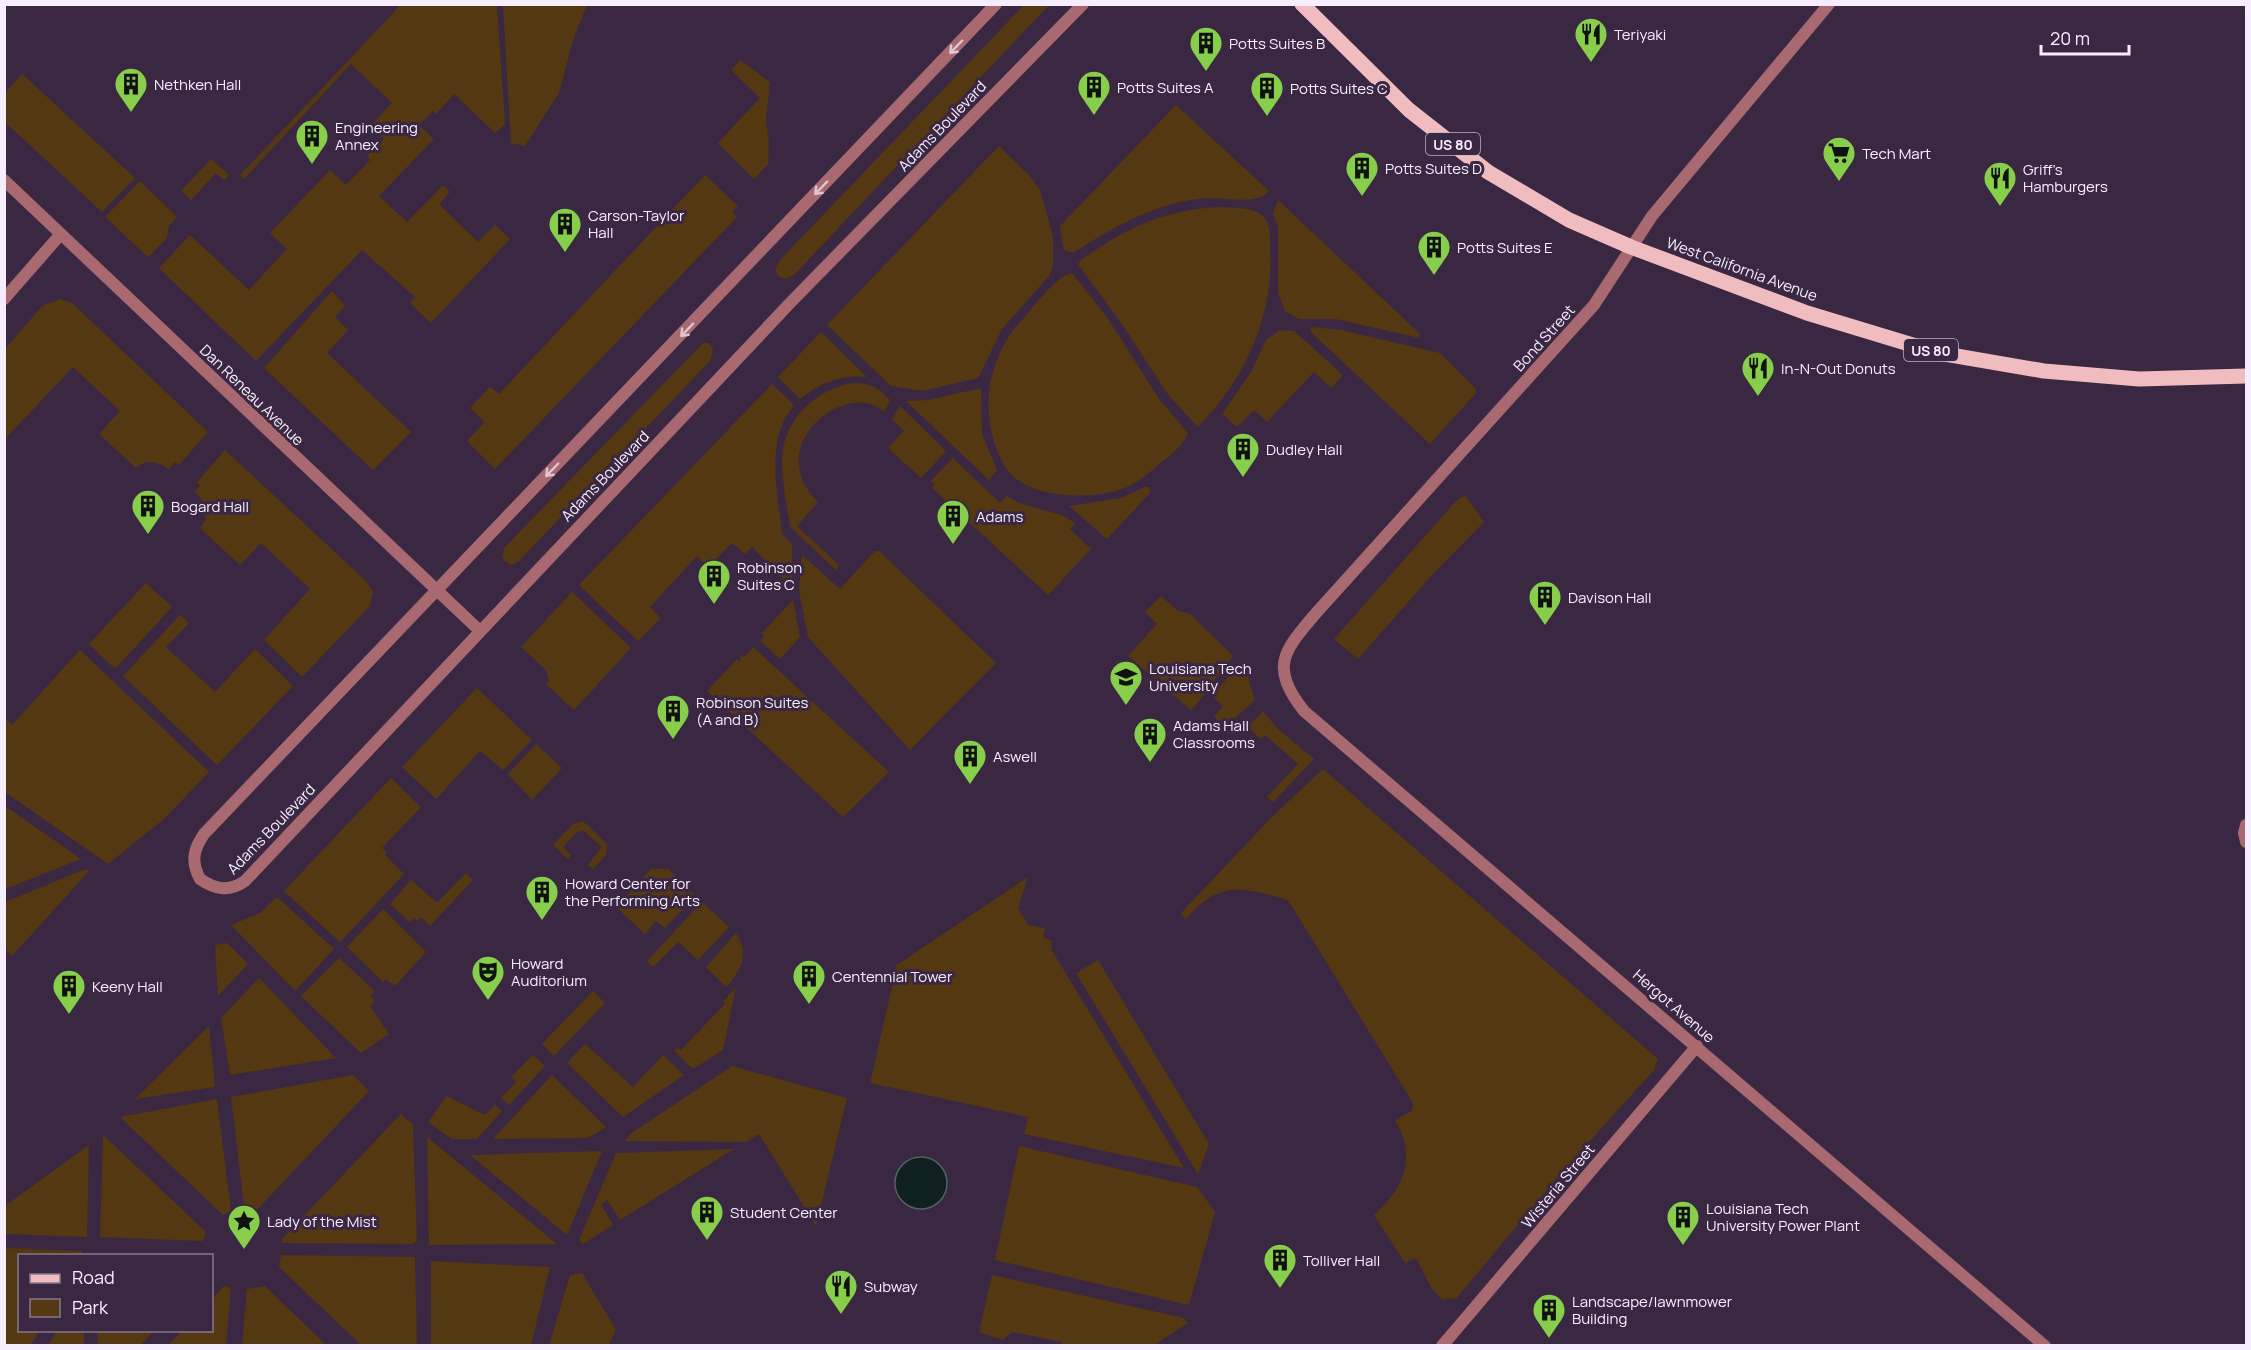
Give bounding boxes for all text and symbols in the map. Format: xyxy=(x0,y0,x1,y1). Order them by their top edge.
restaurant icon: Teriyaki xyxy=(1573,16,1609,63)
scale bar xyxy=(2041,18,2130,56)
place label: Teriyaki xyxy=(1614,24,1666,45)
building icon: Potts Suites B xyxy=(1188,25,1224,72)
text: 20 m xyxy=(2050,26,2090,50)
place label: Potts Suites B xyxy=(1229,33,1325,54)
one-way arrow xyxy=(949,40,963,55)
building icon: Nethken Hall xyxy=(113,66,149,113)
building icon: Potts Suites A xyxy=(1076,69,1112,116)
building icon: Potts Suites C xyxy=(1249,70,1285,117)
place label: Nethken Hall xyxy=(154,74,241,95)
street label: Adams Boulevard xyxy=(893,76,991,176)
place label: Potts Suites A xyxy=(1117,77,1214,98)
place label: Potts Suites C xyxy=(1290,78,1388,99)
place label: Engineering Annex xyxy=(335,117,418,155)
building icon: Engineering Annex xyxy=(294,118,330,165)
road number: US 80 xyxy=(1426,133,1480,155)
supermarket icon: Tech Mart xyxy=(1821,135,1857,182)
place label: Tech Mart xyxy=(1862,143,1931,164)
building icon: Potts Suites D xyxy=(1344,150,1380,197)
place label: Potts Suites D xyxy=(1385,158,1482,179)
place label: Griff's Hamburgers xyxy=(2023,159,2108,197)
restaurant icon: Griff's Hamburgers xyxy=(1982,160,2018,207)
one-way arrow xyxy=(814,181,829,196)
place label: Carson-Taylor Hall xyxy=(588,205,685,243)
building icon: Carson-Taylor Hall xyxy=(547,206,583,253)
building icon: Potts Suites E xyxy=(1416,229,1452,276)
street label: West California Avenue xyxy=(1664,232,1821,306)
place label: Potts Suites E xyxy=(1457,237,1552,258)
street label: Bond Street xyxy=(1508,300,1580,376)
one-way arrow xyxy=(680,322,694,337)
road number: US 80 xyxy=(1904,339,1958,361)
street label: Dan Reneau Avenue xyxy=(195,340,309,450)
restaurant icon: In-N-Out Donuts xyxy=(1740,350,1776,397)
place label: In-N-Out Donuts xyxy=(1781,358,1896,379)
street label: Adams Boulevard xyxy=(556,426,654,526)
building icon: Dudley Hall xyxy=(1225,431,1261,478)
place label: Dudley Hall xyxy=(1266,439,1343,460)
one-way arrow xyxy=(545,463,559,478)
building icon: Bogard Hall xyxy=(130,488,166,535)
place label: Bogard Hall xyxy=(171,496,249,517)
building icon: Adams xyxy=(935,498,971,545)
place label: Adams xyxy=(976,506,1023,527)
place label: Robinson Suites C xyxy=(737,557,802,595)
building icon: Robinson Suites C xyxy=(696,558,732,605)
building icon: Davison Hall xyxy=(1527,579,1563,626)
place label: Davison Hall xyxy=(1568,587,1652,608)
place label: Louisiana Tech University xyxy=(1149,658,1252,696)
school or university icon: Louisiana Tech University xyxy=(1108,659,1144,706)
place label: Robinson Suites (A and B) xyxy=(696,692,808,730)
building icon: Robinson Suites (A and B) xyxy=(655,693,691,740)
place label: Adams Hall Classrooms xyxy=(1173,715,1255,753)
building icon: Adams Hall Classrooms xyxy=(1132,716,1168,763)
building icon: Aswell xyxy=(952,738,988,785)
place label: Aswell xyxy=(993,746,1037,767)
street label: Adams Boulevard xyxy=(222,779,320,879)
place label: Howard Center for the Performing Arts xyxy=(565,873,700,911)
building icon: Howard Center for the Performing Arts xyxy=(524,874,560,921)
place label: Howard Auditorium xyxy=(511,953,587,991)
theatre icon: Howard Auditorium xyxy=(470,954,506,1001)
building icon: Centennial Tower xyxy=(791,958,827,1005)
street label: Hergot Avenue xyxy=(1629,965,1720,1048)
place label: Centennial Tower xyxy=(832,966,953,987)
building icon: Keeny Hall xyxy=(51,968,87,1015)
place label: Keeny Hall xyxy=(92,976,163,997)
street label: Wisteria Street xyxy=(1517,1139,1599,1233)
building icon: Student Center xyxy=(689,1194,725,1241)
place label: Louisiana Tech University Power Plant xyxy=(1706,1198,1860,1236)
building icon: Louisiana Tech University Power Plant xyxy=(1665,1199,1701,1246)
place label: Student Center xyxy=(730,1202,838,1223)
place icon: Lady of the Mist xyxy=(226,1203,262,1250)
place label: Lady of the Mist xyxy=(267,1211,377,1232)
building icon: Tolliver Hall xyxy=(1262,1242,1298,1289)
place label: Tolliver Hall xyxy=(1303,1250,1380,1271)
legend xyxy=(18,1254,213,1332)
text: Road xyxy=(72,1265,115,1289)
restaurant icon: Subway xyxy=(823,1268,859,1315)
place label: Subway xyxy=(864,1276,918,1297)
place label: Landscape/lawnmower Building xyxy=(1572,1291,1733,1329)
building icon: Landscape/lawnmower Building xyxy=(1531,1292,1567,1339)
text: Park xyxy=(72,1295,109,1319)

